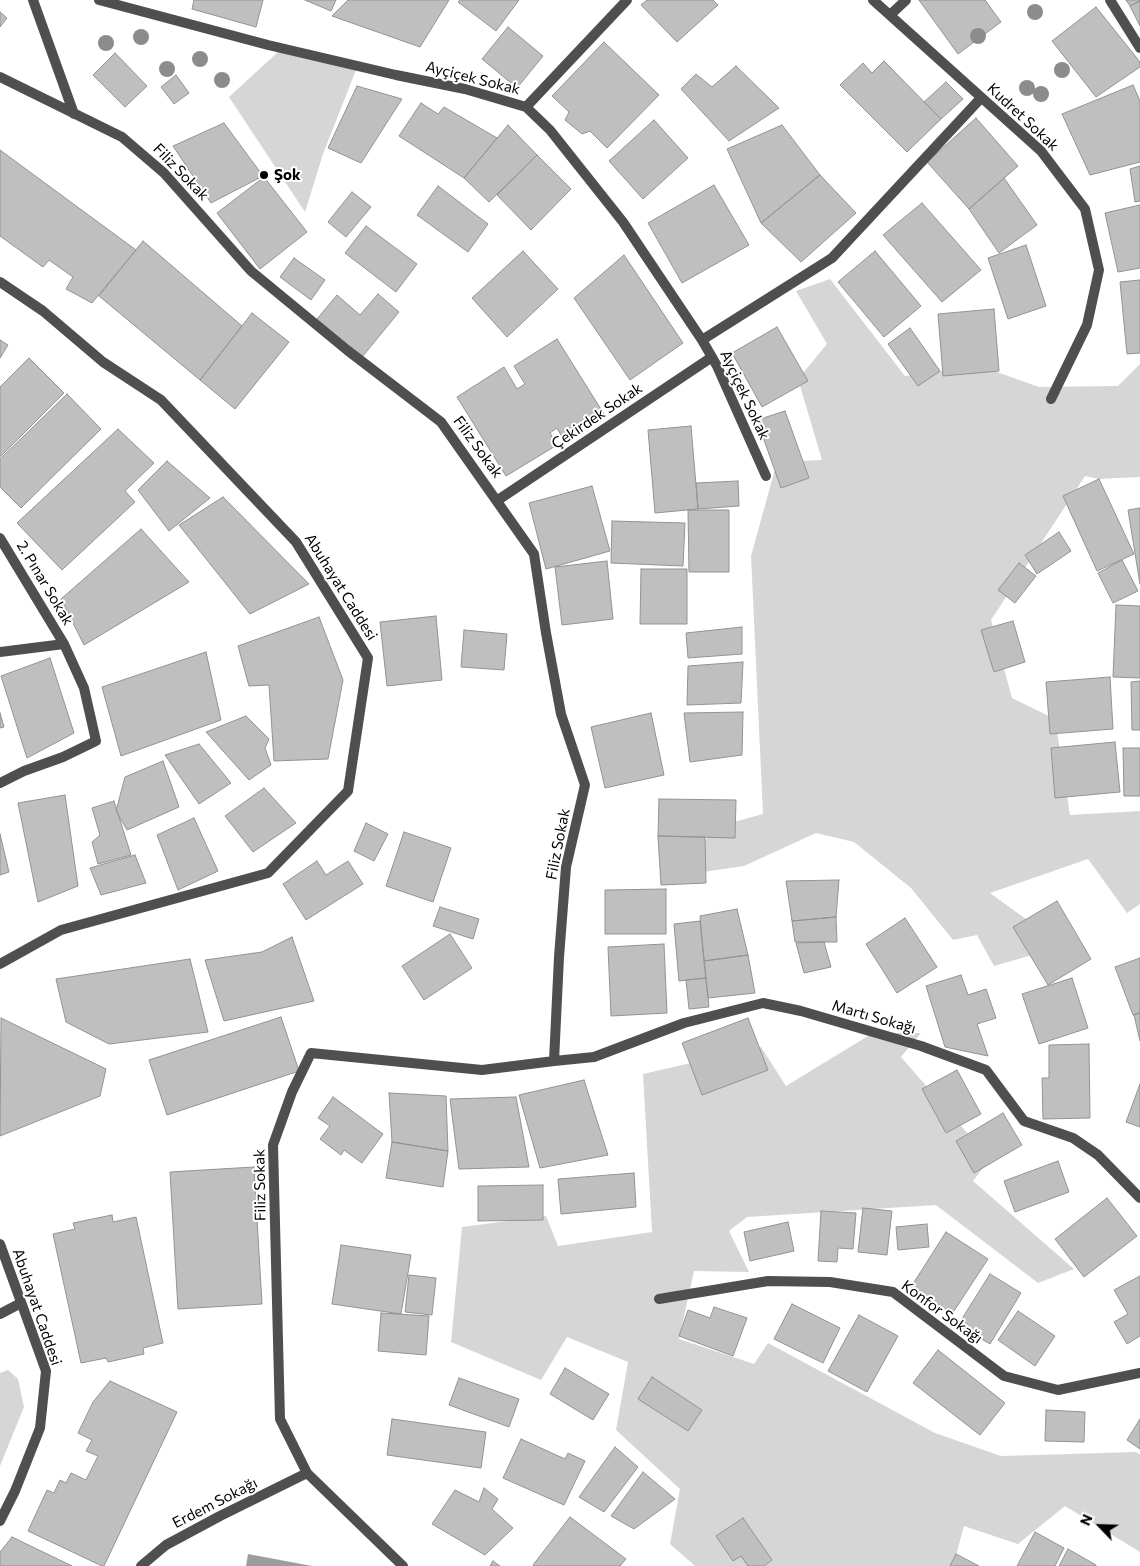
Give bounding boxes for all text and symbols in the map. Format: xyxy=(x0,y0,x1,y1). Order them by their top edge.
street label: Ayçiçek Sokak xyxy=(424,58,522,98)
street label: Kudret Sokak xyxy=(983,79,1063,155)
street label: Filiz Sokak xyxy=(149,140,213,204)
place label: Şok xyxy=(274,166,301,184)
marker: Şok xyxy=(258,169,270,181)
street label: Ayçiçek Sokak xyxy=(716,347,774,443)
street label: Çekirdek Sokak xyxy=(548,379,646,453)
street label: Filiz Sokak xyxy=(449,412,507,482)
street label: Abuhayat Caddesi xyxy=(301,530,381,644)
street label: 2. Pınar Sokak xyxy=(13,538,77,628)
street label: Filiz Sokak xyxy=(542,807,574,881)
street label: Martı Sokağı xyxy=(830,996,918,1038)
street label: Filiz Sokak xyxy=(250,1149,270,1221)
street label: Abuhayat Caddesi xyxy=(9,1246,65,1368)
street label: Konfor Sokağı xyxy=(898,1276,986,1348)
street label: Erdem Sokağı xyxy=(170,1474,260,1532)
north arrow xyxy=(1075,1501,1125,1551)
text: N xyxy=(1076,1511,1096,1528)

